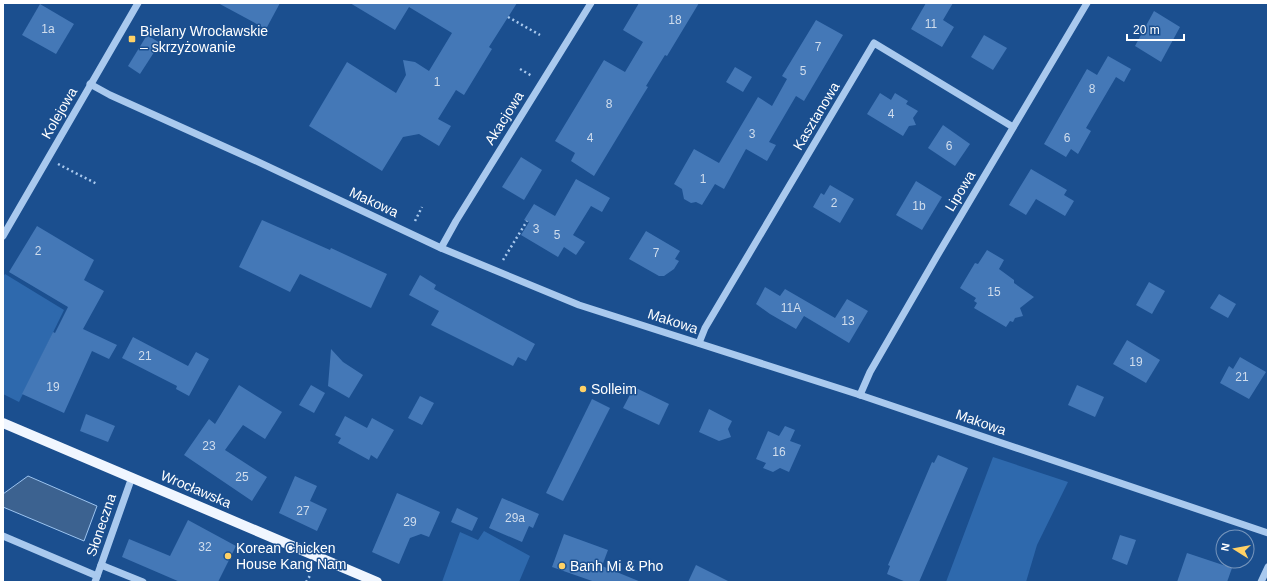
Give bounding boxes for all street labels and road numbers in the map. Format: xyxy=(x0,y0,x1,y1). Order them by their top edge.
street label: Kasztanowa xyxy=(789,79,843,153)
street label: Kolejowa xyxy=(38,84,80,142)
street label: Akacjowa xyxy=(481,88,527,148)
street label: Lipowa xyxy=(942,168,978,214)
street label: Makowa xyxy=(347,184,401,220)
street label: Makowa xyxy=(646,305,700,337)
street label: Makowa xyxy=(954,406,1008,438)
street label: Wrocławska xyxy=(158,467,234,511)
street label: Słoneczna xyxy=(83,491,119,559)

